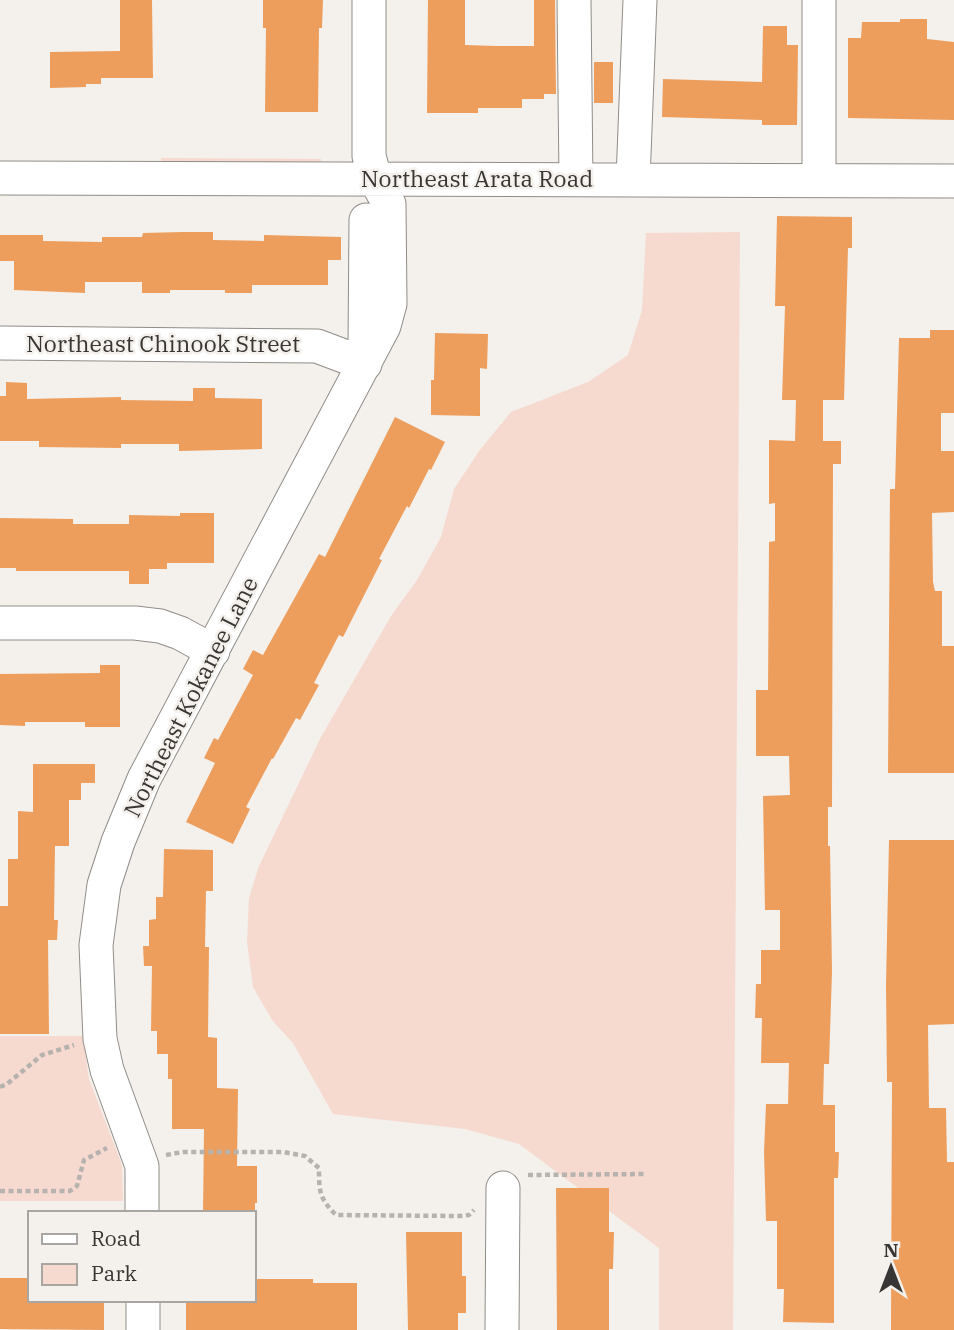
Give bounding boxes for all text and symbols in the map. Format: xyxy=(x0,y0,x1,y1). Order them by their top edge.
street label: Northeast Arata Road xyxy=(361,163,593,193)
street label: Northeast Chinook Street xyxy=(26,328,300,358)
street label: Northeast Kokanee Lane xyxy=(116,571,264,822)
legend xyxy=(28,1211,256,1302)
text: Road xyxy=(91,1224,141,1252)
north arrow xyxy=(856,1232,926,1302)
text: N xyxy=(883,1238,899,1262)
text: Park xyxy=(91,1259,138,1287)

